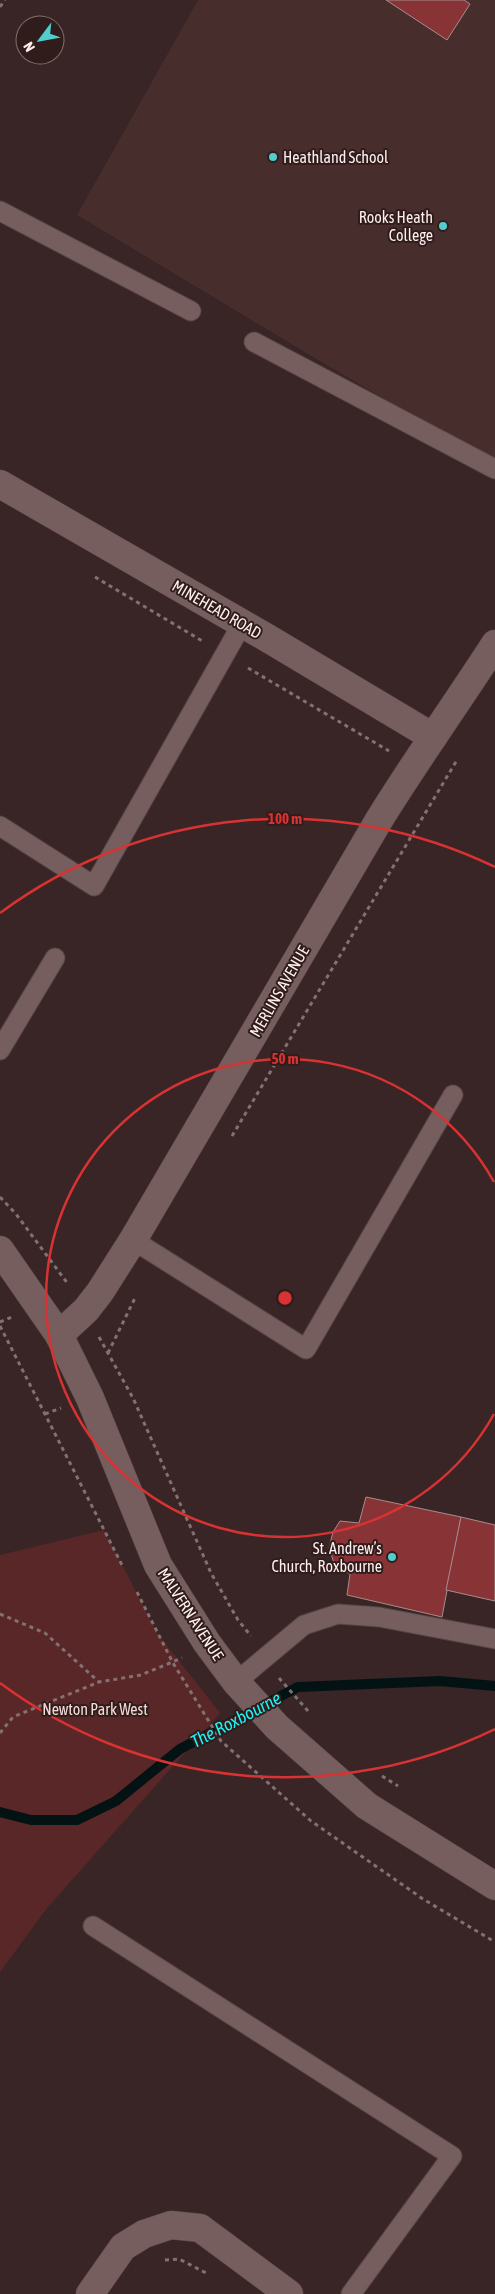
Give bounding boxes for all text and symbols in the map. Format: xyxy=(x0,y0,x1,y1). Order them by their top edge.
north arrow xyxy=(15,15,65,65)
text: N xyxy=(20,39,38,55)
place label: Heathland School xyxy=(283,148,389,166)
marker: Heathland School xyxy=(267,151,279,163)
place label: Rooks Heath College xyxy=(359,208,433,245)
marker: Rooks Heath College xyxy=(437,220,449,232)
street label: MINEHEAD ROAD xyxy=(169,576,265,642)
text: 100 m xyxy=(268,810,302,827)
street label: MERLINS AVENUE xyxy=(246,942,312,1040)
text: 50 m xyxy=(272,1050,299,1067)
centre of rings xyxy=(276,1289,294,1307)
place label: St. Andrew’s Church, Roxbourne xyxy=(271,1539,382,1575)
marker: St. Andrew’s Church, Roxbourne xyxy=(386,1551,398,1563)
street label: MALVERN AVENUE xyxy=(155,1565,228,1664)
water label: The Roxbourne xyxy=(187,1687,285,1752)
park label: Newton Park West xyxy=(42,1700,148,1718)

